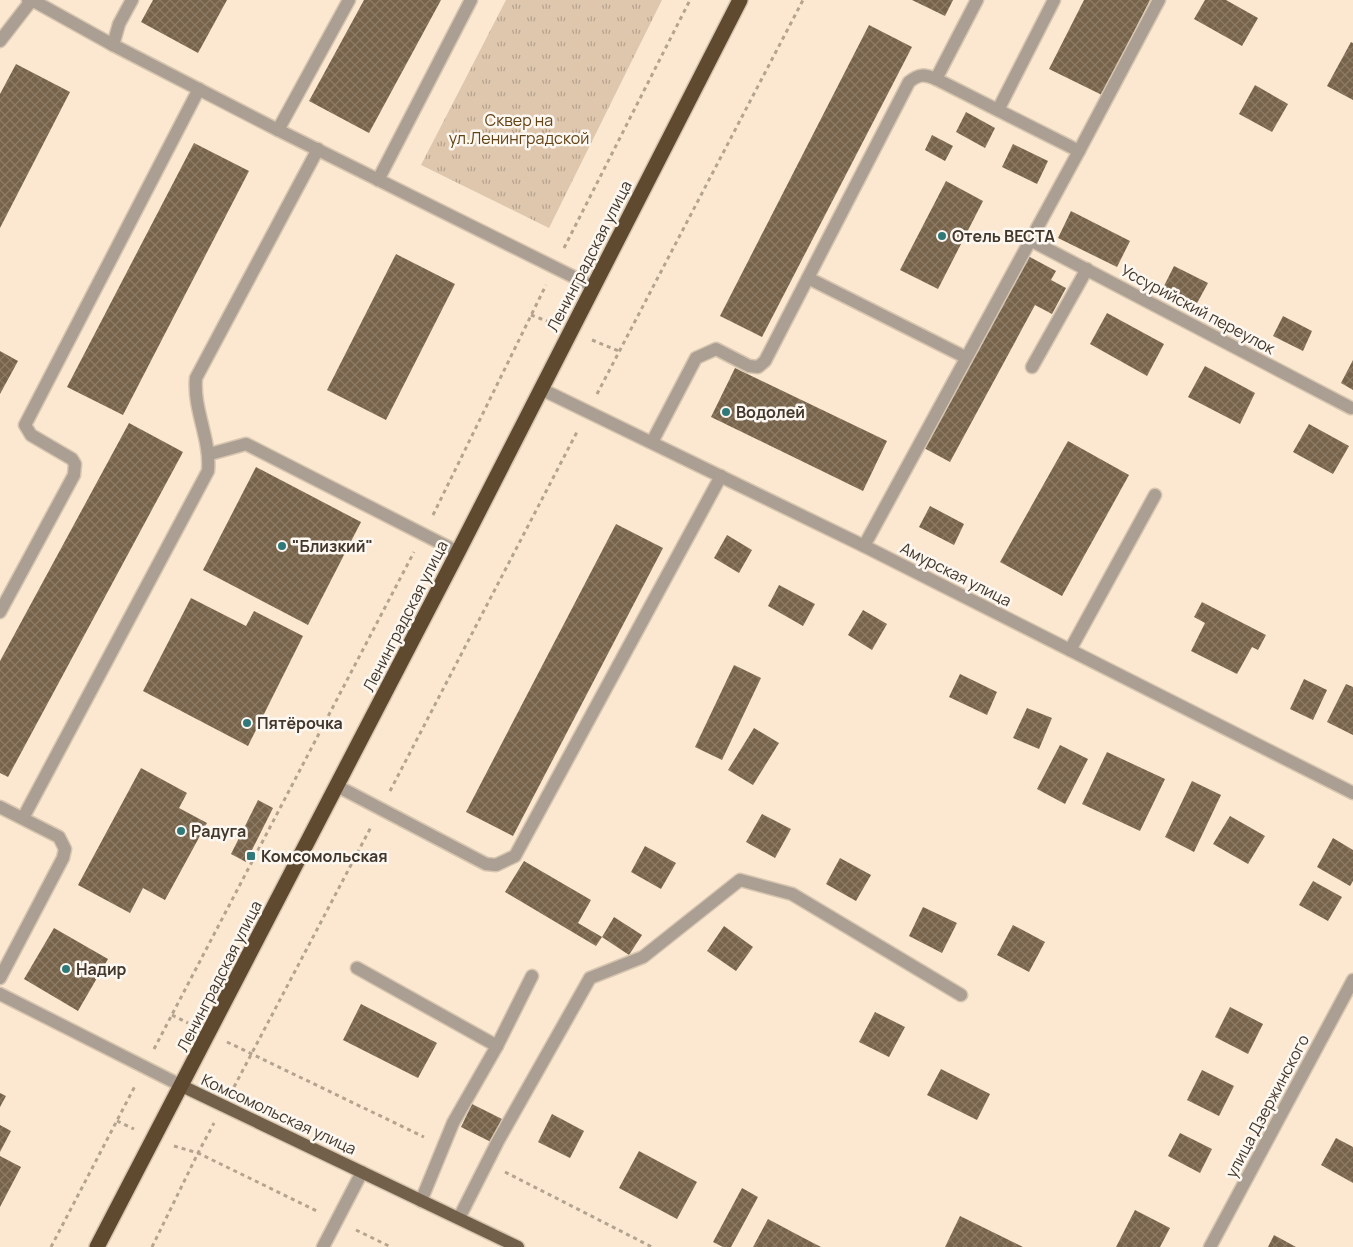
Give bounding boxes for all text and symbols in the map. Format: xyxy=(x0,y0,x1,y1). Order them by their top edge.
park label: Сквер на ул.Ленинградской xyxy=(449,109,589,149)
street label: Ленинградская улица xyxy=(541,177,637,335)
place label: Отель ВЕСТА xyxy=(952,225,1055,247)
marker: Отель ВЕСТА xyxy=(936,230,948,242)
street label: Уссурийский переулок xyxy=(1117,259,1280,360)
place label: Водолей xyxy=(736,401,805,423)
marker: Водолей xyxy=(720,406,732,418)
place label: "Близкий" xyxy=(292,535,373,557)
street label: Амурская улица xyxy=(897,536,1015,612)
street label: Ленинградская улица xyxy=(357,537,453,695)
marker: "Близкий" xyxy=(276,540,288,552)
place label: Пятёрочка xyxy=(257,712,343,734)
marker: Пятёрочка xyxy=(241,717,253,729)
place label: Радуга xyxy=(191,820,246,842)
marker: Радуга xyxy=(175,825,187,837)
place label: Комсомольская xyxy=(261,845,388,867)
marker: Комсомольская xyxy=(245,850,257,862)
street label: Ленинградская улица xyxy=(171,897,267,1055)
place label: Надир xyxy=(76,958,127,980)
marker: Надир xyxy=(60,963,72,975)
street label: улица Дзержинского xyxy=(1220,1030,1314,1182)
street label: Комсомольская улица xyxy=(198,1068,360,1160)

